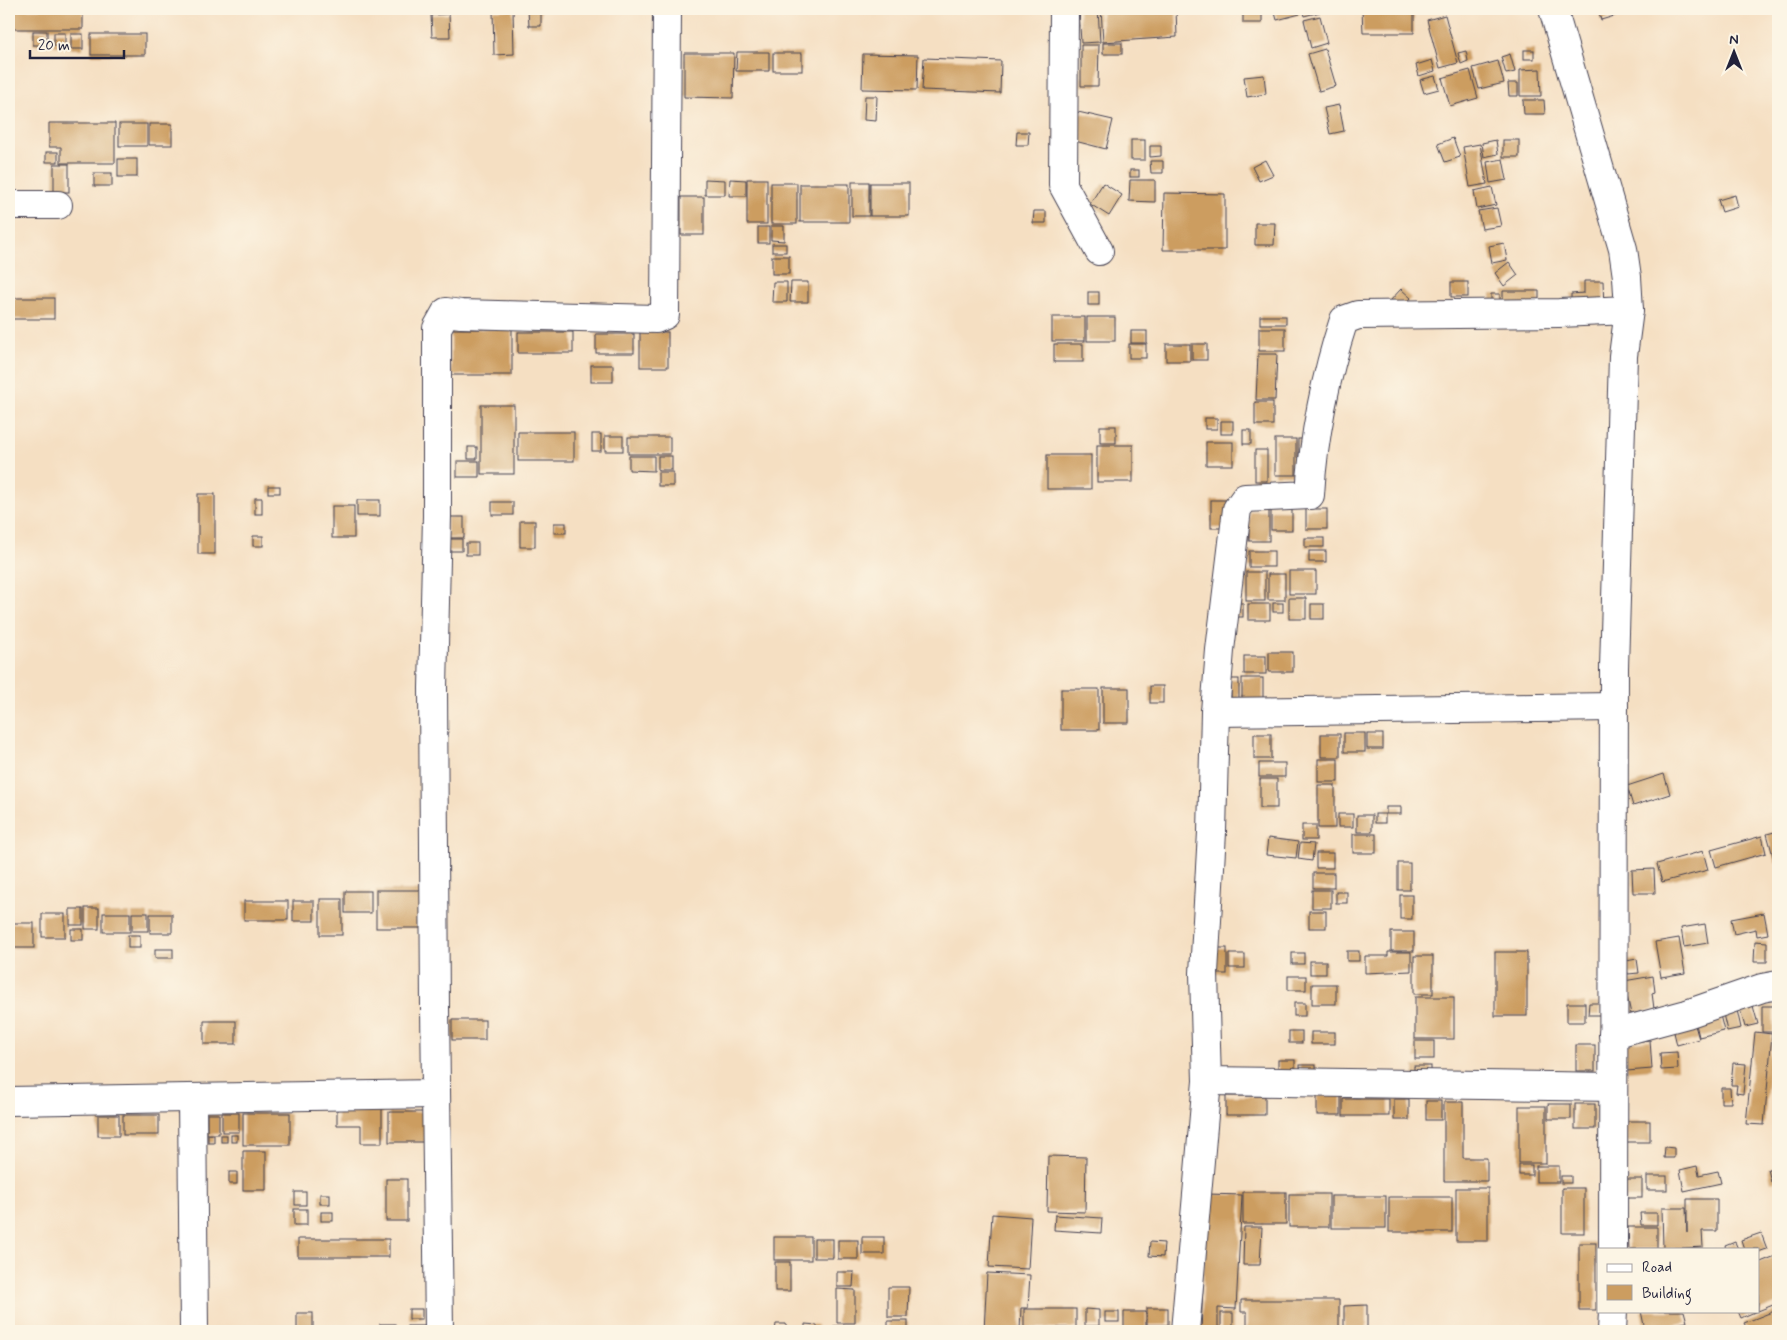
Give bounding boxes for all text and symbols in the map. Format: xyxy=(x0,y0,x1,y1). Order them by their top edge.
scale bar xyxy=(30,28,124,60)
north arrow xyxy=(1710,28,1760,78)
text: N xyxy=(1729,31,1739,49)
text: 20 m xyxy=(38,36,70,56)
legend xyxy=(1597,1248,1760,1312)
text: Road xyxy=(1642,1258,1672,1278)
text: Building xyxy=(1642,1284,1692,1305)

